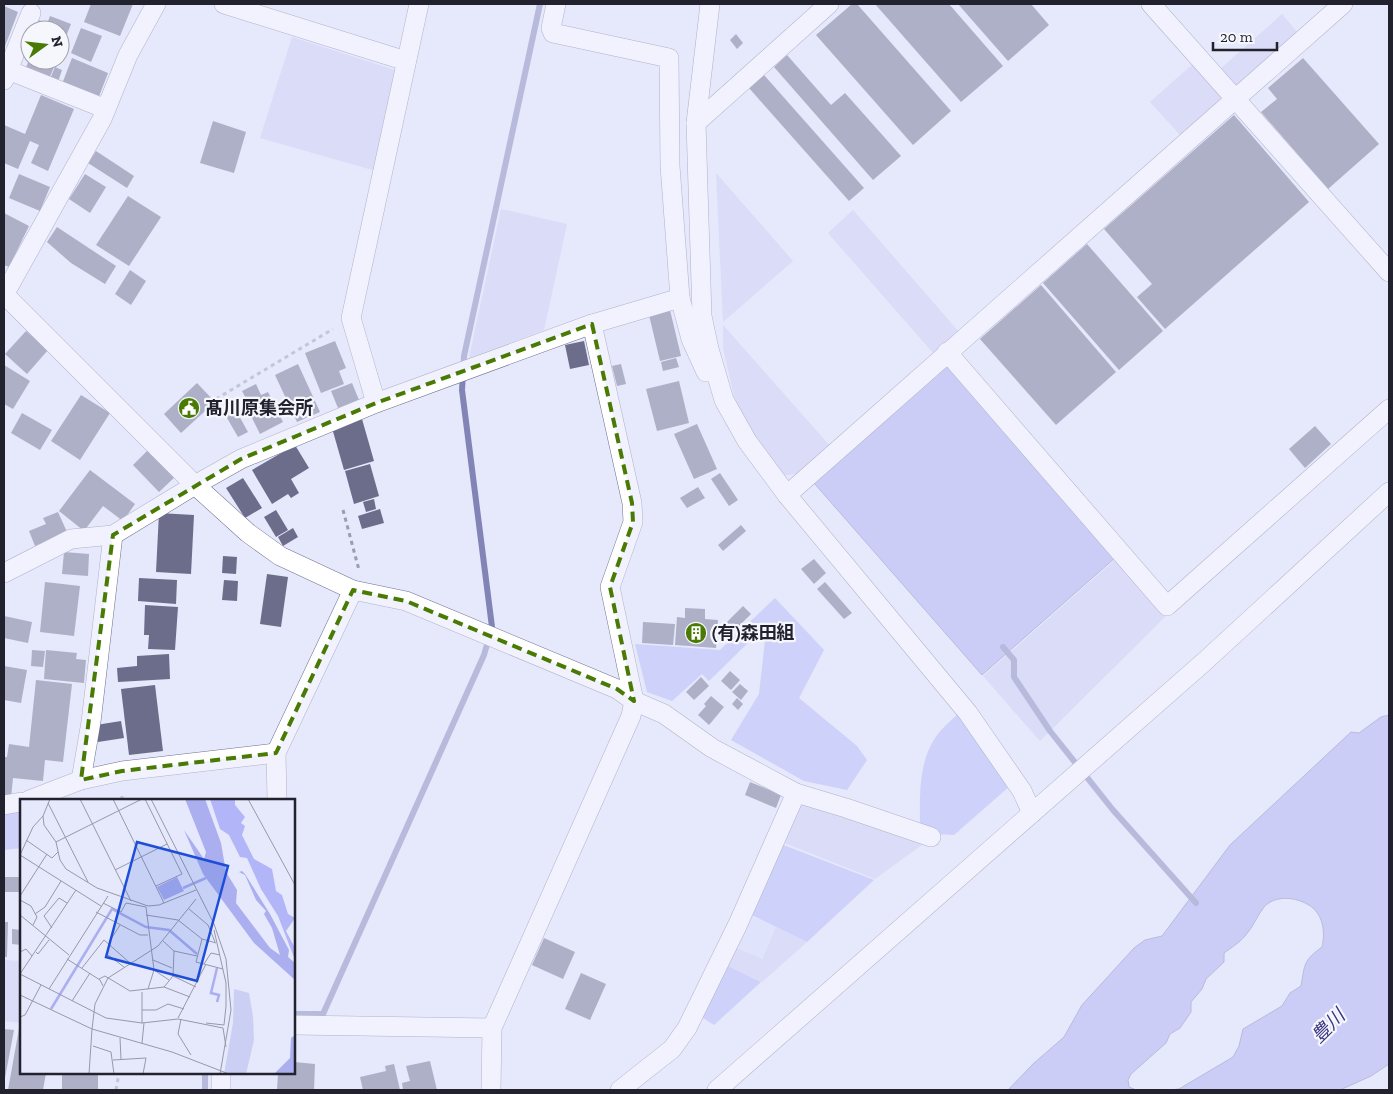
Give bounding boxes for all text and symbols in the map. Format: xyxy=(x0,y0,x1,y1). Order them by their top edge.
north arrow xyxy=(20,20,70,70)
scale bar xyxy=(1213,20,1277,52)
text: 20 m xyxy=(1220,28,1253,46)
text: N xyxy=(47,34,67,49)
public building icon: 髙川原集会所 xyxy=(177,396,201,420)
place label: 髙川原集会所 xyxy=(205,397,313,419)
building icon: (有)森田組 xyxy=(684,621,708,645)
place label: (有)森田組 xyxy=(712,622,794,644)
inset map xyxy=(20,799,295,1074)
water label: 豊川 xyxy=(1306,1003,1351,1048)

